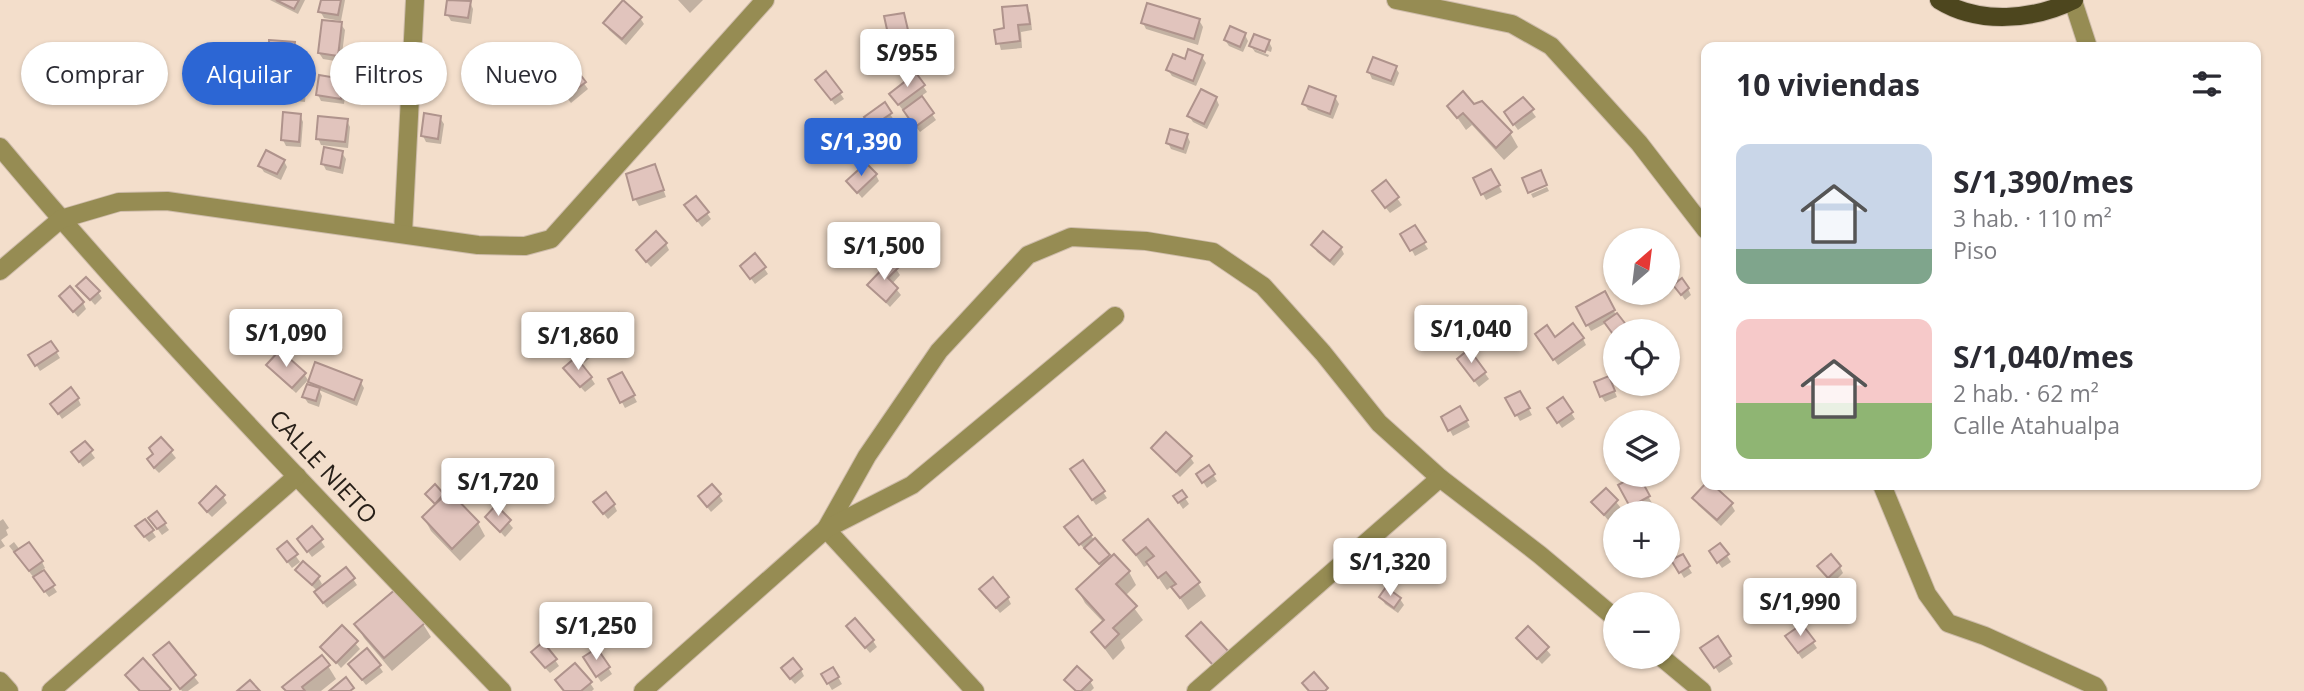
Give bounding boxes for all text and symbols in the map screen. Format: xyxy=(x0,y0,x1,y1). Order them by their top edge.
pin: S/955 xyxy=(858,29,956,89)
text: S/955 xyxy=(876,36,938,68)
chip: Comprar xyxy=(21,42,168,105)
chip: Alquilar xyxy=(182,42,316,105)
chip: Filtros xyxy=(330,42,447,105)
chip: Nuevo xyxy=(461,42,582,105)
text: 10 viviendas xyxy=(1736,64,1920,105)
icon: filters xyxy=(2188,65,2226,103)
pin: S/1,390 xyxy=(796,118,926,178)
text: S/1,390 xyxy=(820,125,902,157)
text: S/1,390/mes xyxy=(1953,161,2134,202)
icon: home xyxy=(1792,172,1876,256)
text: 3 hab. · 110 m² xyxy=(1953,202,2112,234)
pin: S/1,500 xyxy=(819,222,949,282)
north arrow xyxy=(1603,228,1680,304)
map controls xyxy=(1603,228,1680,669)
text: S/1,500 xyxy=(843,229,925,261)
text: Piso xyxy=(1953,234,1997,266)
pin: S/1,040 xyxy=(1406,306,1536,365)
pin: S/1,090 xyxy=(221,310,351,369)
pin: S/1,860 xyxy=(513,312,643,372)
text: S/1,040 xyxy=(1430,312,1512,344)
text: S/1,090 xyxy=(245,316,327,348)
text: S/1,860 xyxy=(537,319,619,351)
button: locate xyxy=(1603,319,1680,396)
text: S/1,040/mes xyxy=(1953,336,2134,377)
icon: home xyxy=(1792,347,1876,431)
text: 2 hab. · 62 m² xyxy=(1953,377,2099,409)
street label: CALLE NIETO xyxy=(263,402,386,530)
text: Calle Atahualpa xyxy=(1953,409,2120,441)
button: layers xyxy=(1603,410,1680,487)
pin: S/1,720 xyxy=(433,458,563,518)
text: S/1,720 xyxy=(457,465,539,497)
button: + xyxy=(1603,501,1680,578)
pin: S/1,320 xyxy=(1325,538,1455,598)
text: S/1,320 xyxy=(1349,545,1431,577)
pin: S/1,990 xyxy=(1735,578,1865,638)
text: S/1,990 xyxy=(1759,585,1841,617)
button: − xyxy=(1603,592,1680,669)
pin: S/1,250 xyxy=(531,602,661,662)
text: S/1,250 xyxy=(555,609,637,641)

